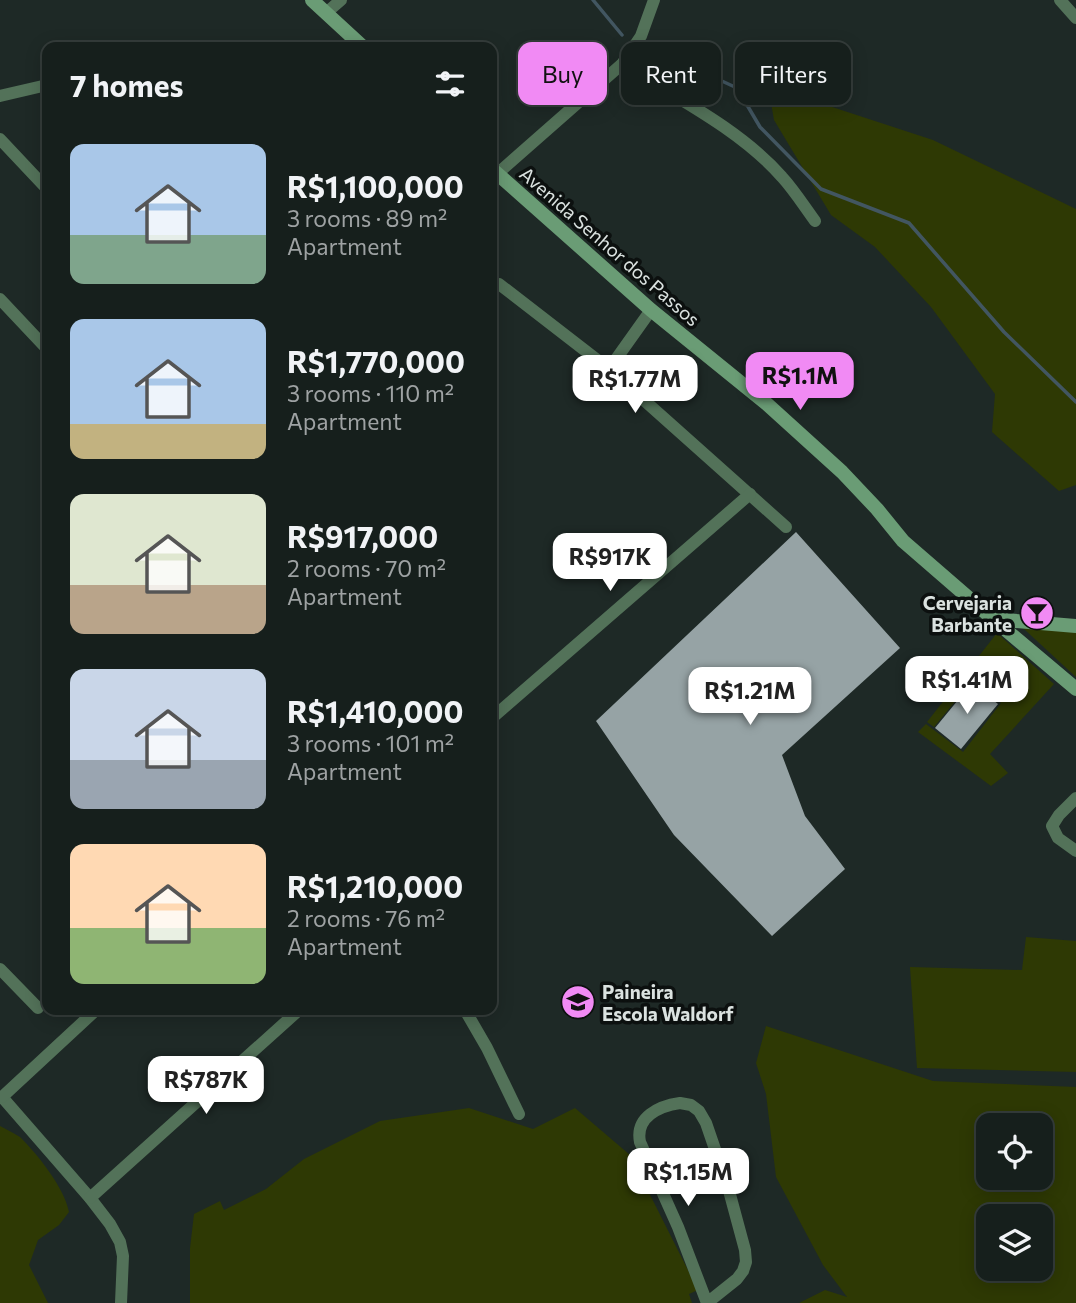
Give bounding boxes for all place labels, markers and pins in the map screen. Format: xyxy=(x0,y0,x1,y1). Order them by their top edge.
pin: R$1.1M xyxy=(743,352,857,412)
pin: R$1.77M xyxy=(570,356,700,415)
pin: R$917K xyxy=(553,534,667,593)
place label: Cervejaria Barbante xyxy=(923,591,1012,636)
bar icon: Cervejaria Barbante xyxy=(1018,594,1056,632)
pin: R$1.41M xyxy=(902,656,1032,716)
pin: R$1.21M xyxy=(685,668,815,727)
place label: Paineira Escola Waldorf xyxy=(602,980,734,1025)
school or university icon: Paineira Escola Waldorf xyxy=(559,983,597,1021)
pin: R$787K xyxy=(149,1056,263,1116)
pin: R$1.15M xyxy=(623,1148,753,1208)

